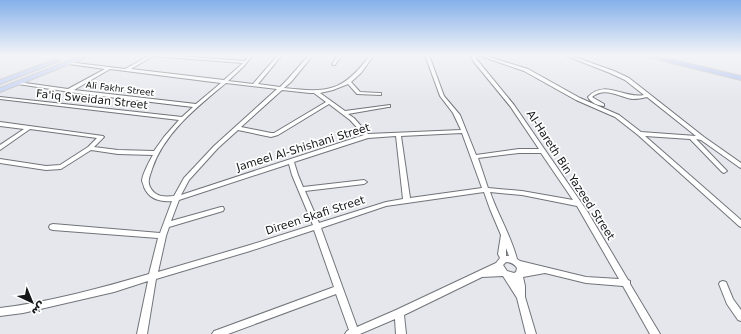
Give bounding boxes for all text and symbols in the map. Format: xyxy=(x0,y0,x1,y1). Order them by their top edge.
street label: Ali Fakhr Street xyxy=(85,80,155,98)
street label: Fa'iq Sweidan Street xyxy=(36,87,149,112)
street label: Al-Hareth Bin Yazeed Street xyxy=(524,108,618,243)
street label: Jameel Al-Shishani Street xyxy=(234,121,372,174)
street label: Direen Skafi Street xyxy=(264,193,367,238)
north arrow xyxy=(12,282,52,322)
text: ش xyxy=(29,299,49,319)

